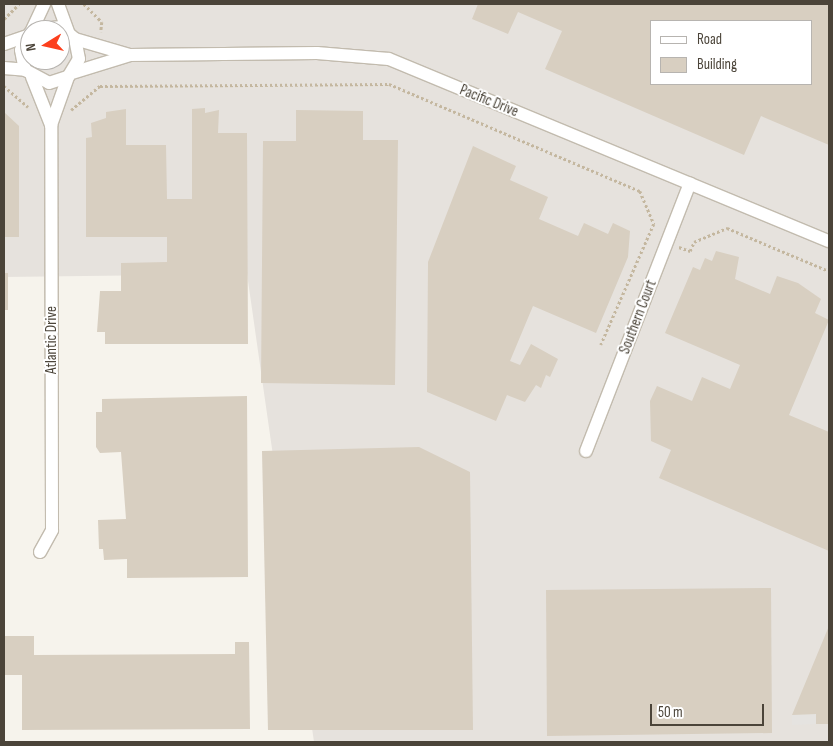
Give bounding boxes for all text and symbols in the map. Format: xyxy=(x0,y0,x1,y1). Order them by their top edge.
north arrow xyxy=(20,20,70,70)
legend xyxy=(650,20,813,85)
text: Road xyxy=(697,30,722,49)
text: N xyxy=(22,42,40,52)
text: Building xyxy=(697,55,737,74)
street label: Pacific Drive xyxy=(457,81,521,121)
street label: Southern Court xyxy=(616,277,660,357)
street label: Atlantic Drive xyxy=(43,306,61,374)
scale bar xyxy=(653,694,767,726)
text: 50 m xyxy=(658,703,683,722)

